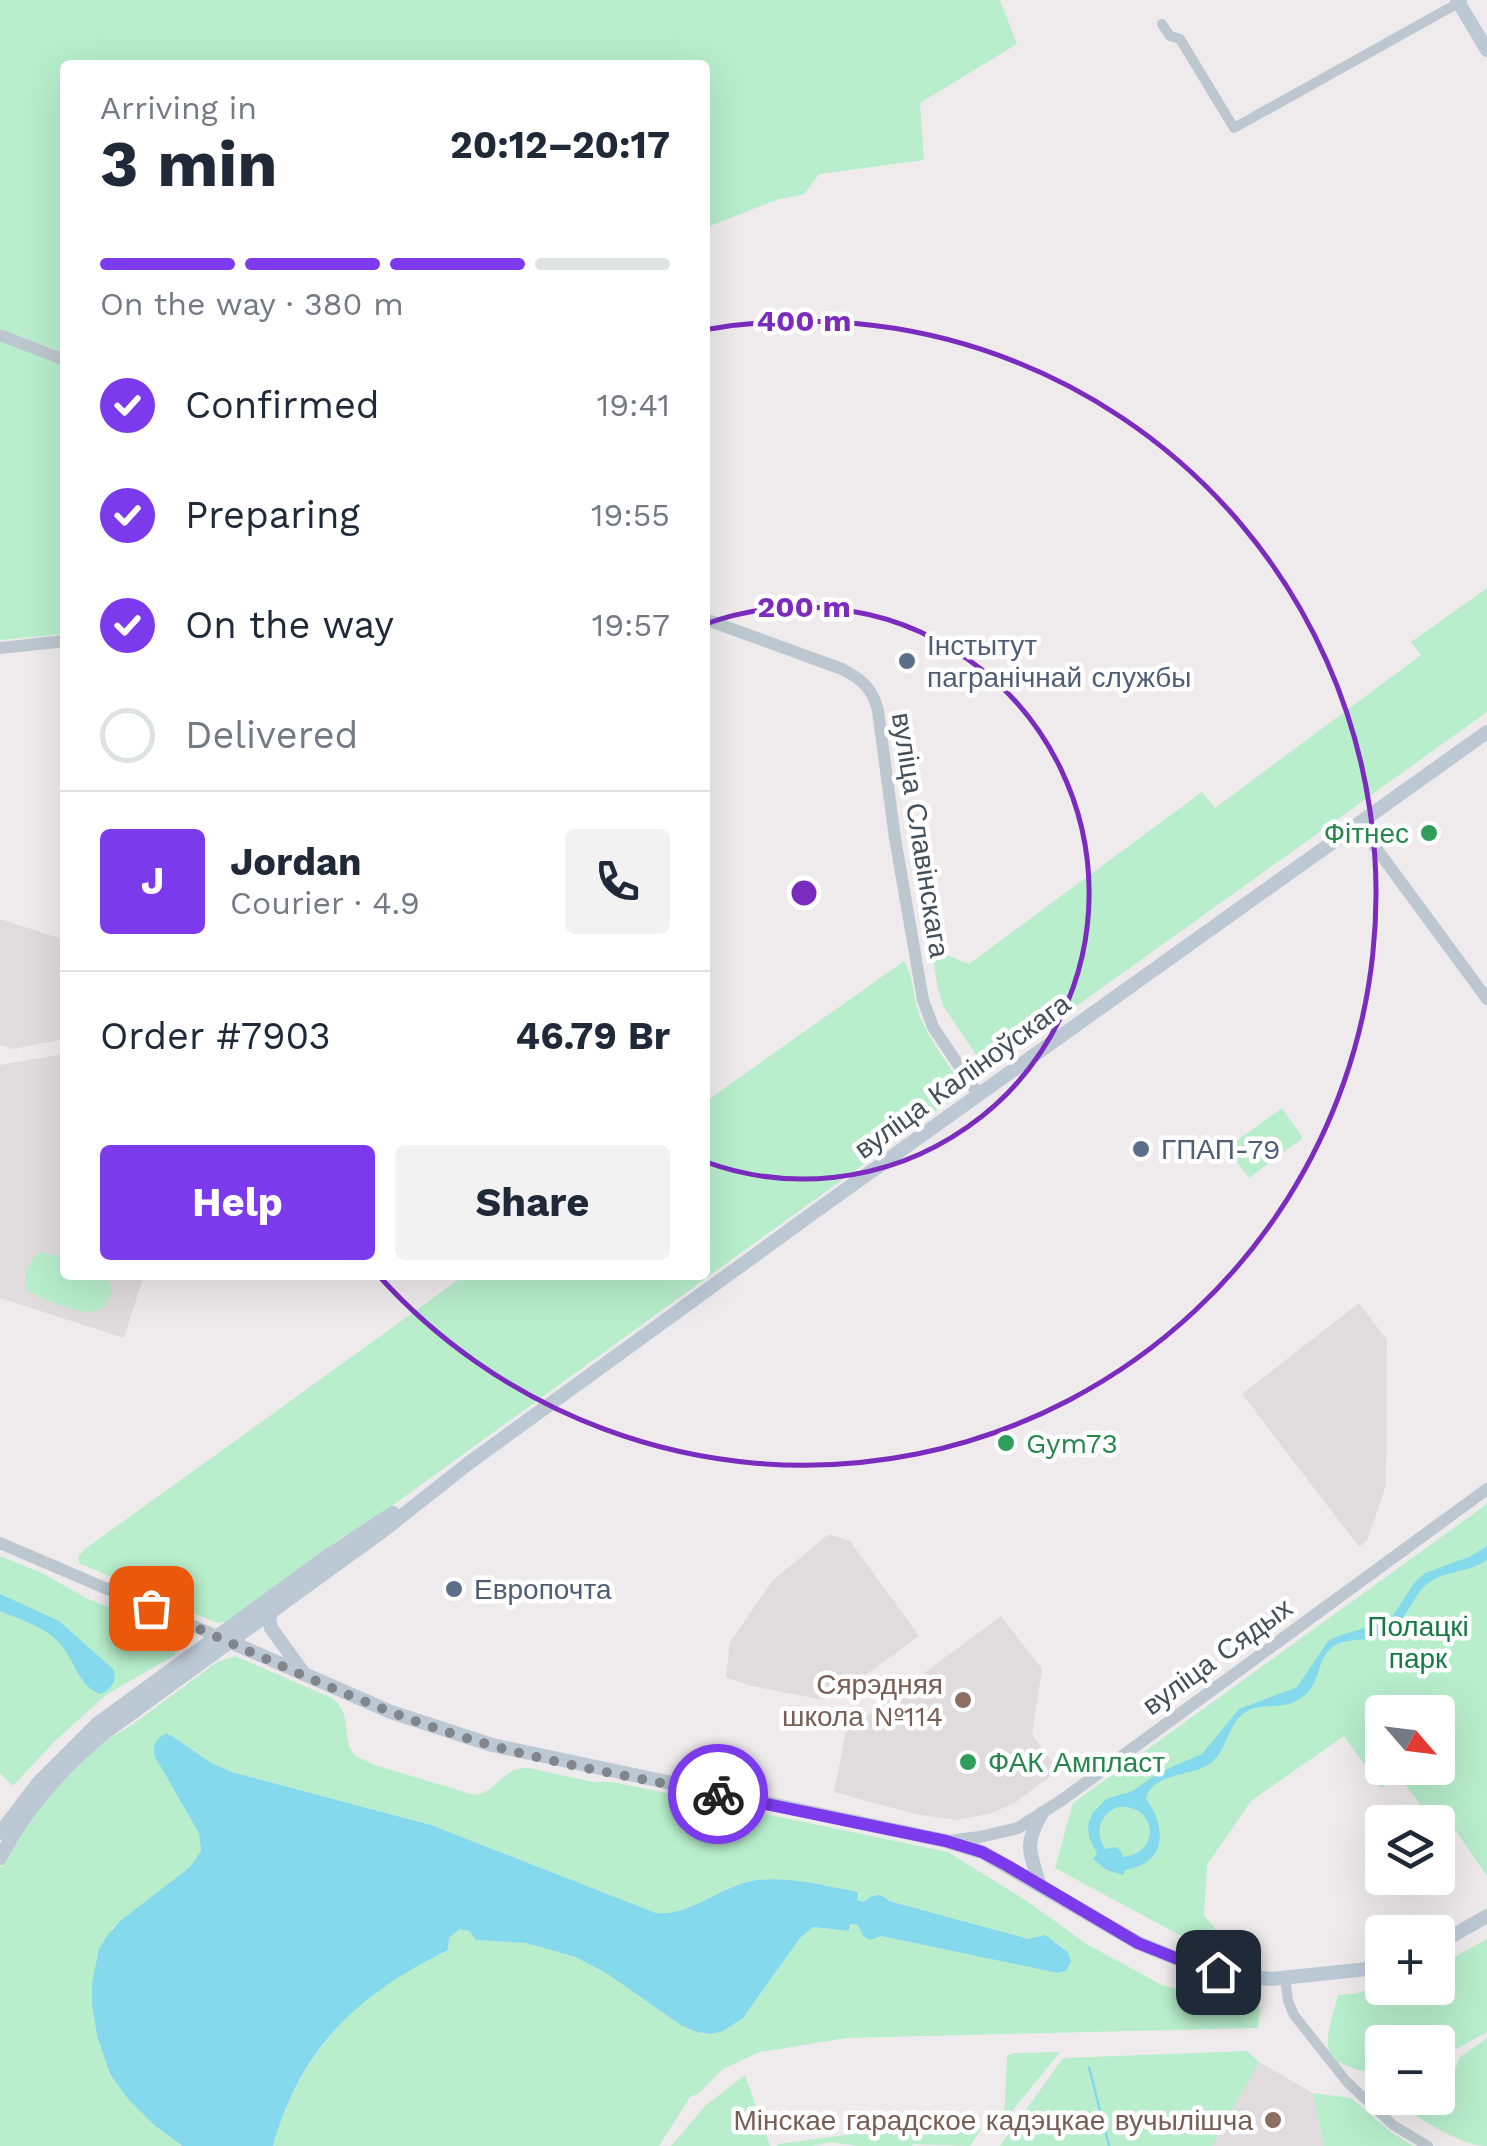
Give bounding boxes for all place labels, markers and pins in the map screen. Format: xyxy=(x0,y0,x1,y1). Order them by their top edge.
place label: Інстытут пагранічнай службы xyxy=(927,629,1191,694)
marker: Інстытут пагранічнай службы xyxy=(896,650,918,672)
place label: Фітнес xyxy=(1324,817,1409,850)
marker: Фітнес xyxy=(1418,822,1440,844)
centre of rings xyxy=(786,875,822,911)
place label: ГПАП-79 xyxy=(1161,1133,1280,1166)
marker: ГПАП-79 xyxy=(1130,1138,1152,1160)
place label: Gym73 xyxy=(1026,1427,1118,1460)
marker: Gym73 xyxy=(995,1432,1017,1454)
pin xyxy=(109,1566,194,1651)
place label: Европочта xyxy=(474,1573,612,1606)
marker: Европочта xyxy=(443,1578,465,1600)
place label: Сярэдняя школа №114 xyxy=(782,1668,943,1733)
marker: Сярэдняя школа №114 xyxy=(952,1689,974,1711)
place label: ФАК Ампласт xyxy=(988,1746,1165,1779)
marker: ФАК Ампласт xyxy=(957,1751,979,1773)
pin xyxy=(1176,1930,1261,2015)
place label: Мінскае гарадское кадэцкае вучылішча xyxy=(733,2104,1253,2137)
marker: Мінскае гарадское кадэцкае вучылішча xyxy=(1262,2109,1284,2131)

